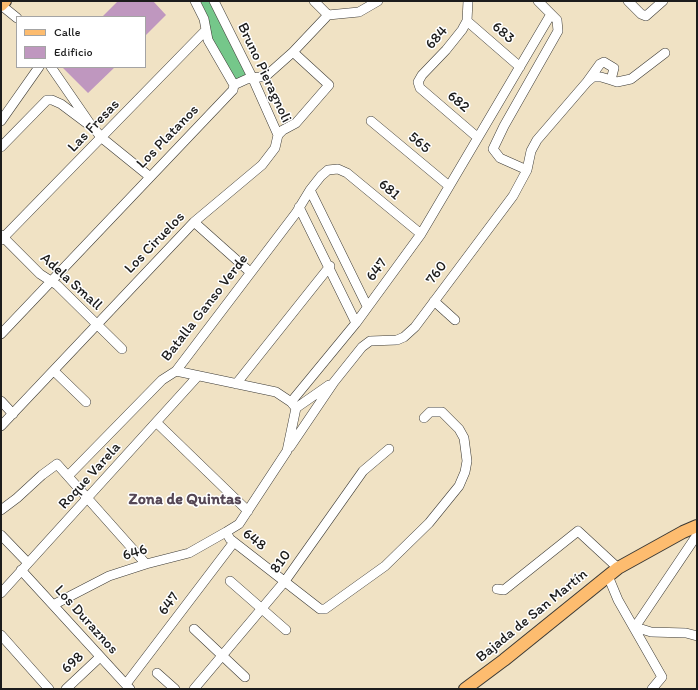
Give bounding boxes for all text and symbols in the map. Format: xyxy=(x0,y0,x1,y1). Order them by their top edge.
legend xyxy=(16,16,146,68)
street label: 683 xyxy=(488,18,518,48)
street label: Bruno Pieragnoli xyxy=(233,20,295,126)
street label: 684 xyxy=(422,23,452,53)
text: Calle xyxy=(54,25,80,39)
text: Edificio xyxy=(54,45,93,59)
street label: 682 xyxy=(443,87,473,117)
street label: Las Fresas xyxy=(64,96,124,156)
street label: Los Platanos xyxy=(133,101,203,173)
street label: 565 xyxy=(404,128,434,158)
street label: 681 xyxy=(374,176,404,204)
street label: Los Ciruelos xyxy=(121,208,189,278)
street label: Adela Small xyxy=(36,249,106,315)
street label: Batalla Ganso Verde xyxy=(158,251,252,365)
street label: 647 xyxy=(362,255,392,285)
street label: 760 xyxy=(422,258,452,288)
street label: Roque Varela xyxy=(55,439,125,513)
district label: Zona de Quintas xyxy=(129,490,241,510)
street label: 648 xyxy=(239,525,269,555)
street label: 646 xyxy=(120,541,150,565)
street label: 810 xyxy=(267,547,295,577)
street label: Bajada de San Martín xyxy=(473,566,591,666)
street label: Los Duraznos xyxy=(50,582,122,658)
street label: 647 xyxy=(154,589,184,619)
street label: 698 xyxy=(58,648,88,678)

